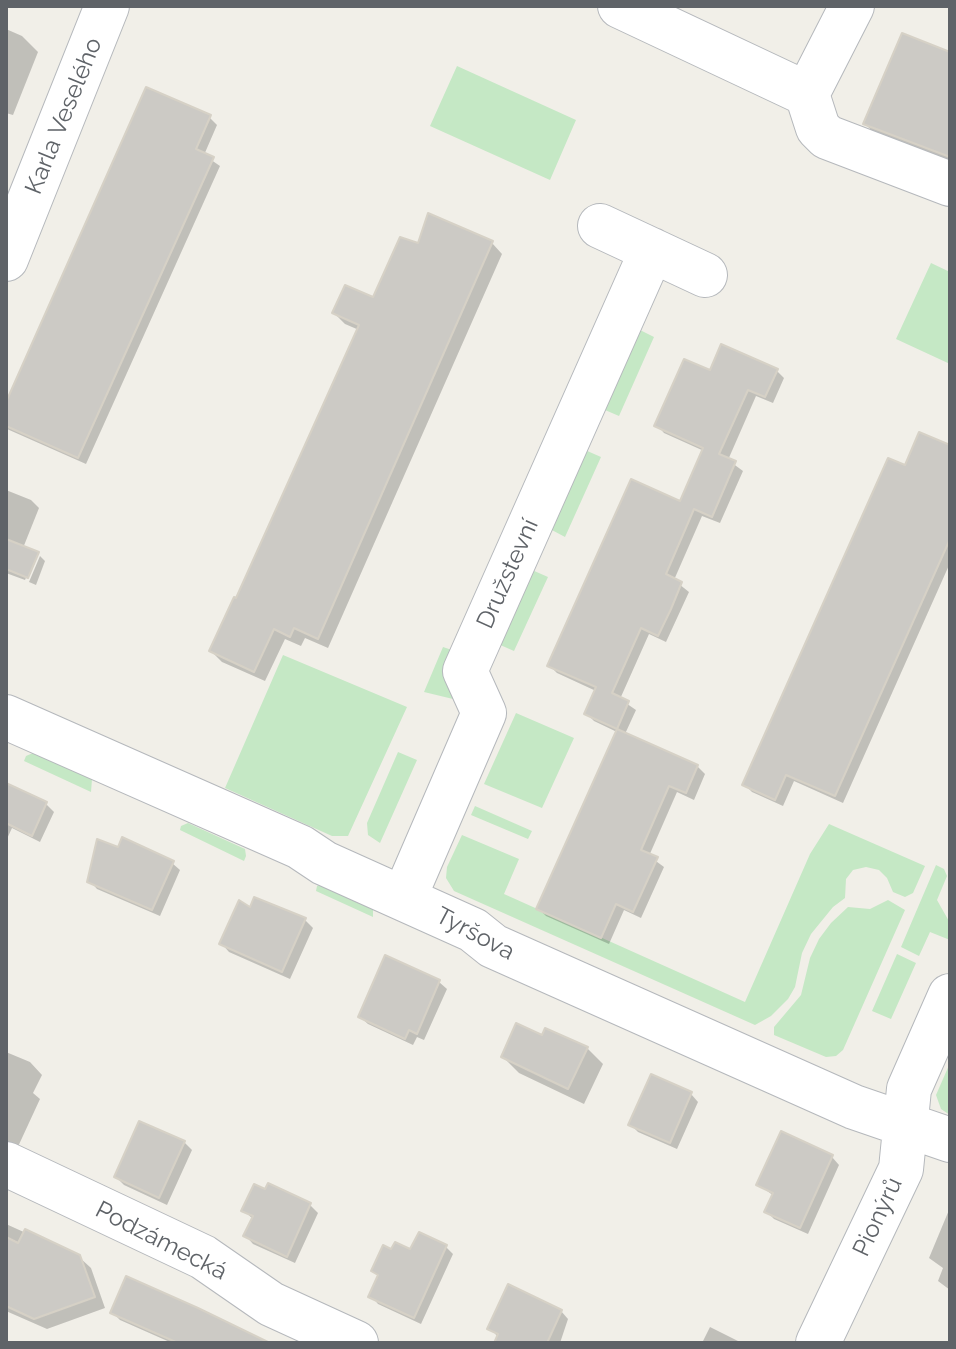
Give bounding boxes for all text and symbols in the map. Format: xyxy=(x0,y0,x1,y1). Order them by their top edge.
street label: Karla Veselého xyxy=(20,34,108,198)
street label: Družstevní xyxy=(471,515,545,633)
street label: Tyršova xyxy=(431,901,519,967)
street label: Pionýrů xyxy=(847,1173,909,1261)
street label: Podzámecká xyxy=(90,1196,232,1286)

